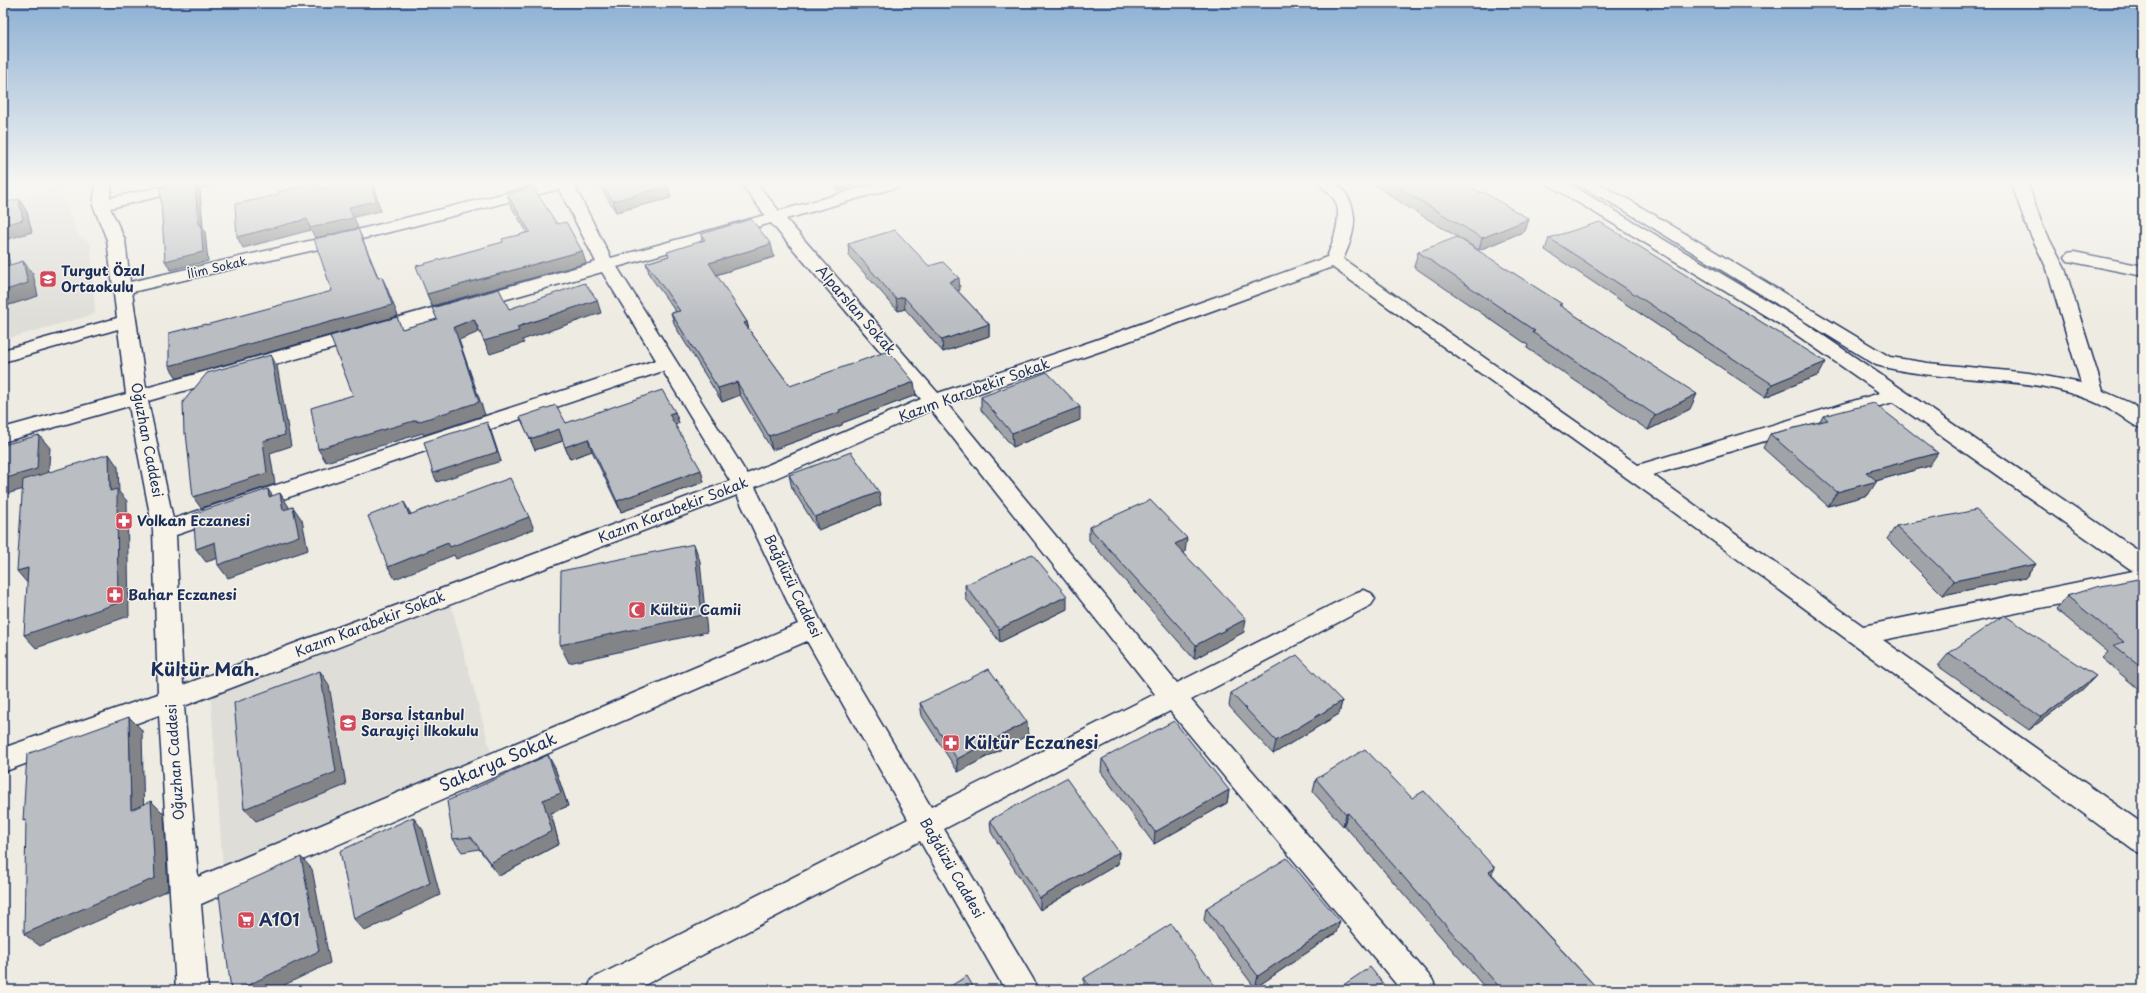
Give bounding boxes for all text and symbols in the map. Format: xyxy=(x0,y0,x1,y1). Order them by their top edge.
street label: İlim Sokak xyxy=(185,251,248,283)
place label: Turgut Özal Ortaokulu xyxy=(61,260,145,297)
street label: Alparslan Sokak xyxy=(811,260,901,359)
school or university icon: Turgut Özal Ortaokulu xyxy=(38,269,58,289)
street label: Kazım Karabekir Sokak xyxy=(895,352,1052,427)
street label: Oğuzhan Caddesi xyxy=(126,381,169,499)
street label: Kazım Karabekir Sokak xyxy=(595,471,751,548)
place label: Volkan Eczanesi xyxy=(137,510,250,531)
pharmacy icon: Volkan Eczanesi xyxy=(114,511,134,531)
street label: Bağdüzü Caddesi xyxy=(759,530,828,641)
place label: Bahar Eczanesi xyxy=(128,584,237,605)
pharmacy icon: Bahar Eczanesi xyxy=(105,585,125,605)
street label: Kazım Karabekir Sokak xyxy=(292,585,448,662)
place label: Kültür Camii xyxy=(650,599,741,620)
mosque icon: Kültür Camii xyxy=(627,600,647,620)
district label: Kültür Mah. xyxy=(151,655,259,682)
street label: Oğuzhan Caddesi xyxy=(160,703,189,821)
place label: Borsa İstanbul Sarayiçi İlkokulu xyxy=(361,704,479,741)
school or university icon: Borsa İstanbul Sarayiçi İlkokulu xyxy=(338,713,358,733)
street label: Sakarya Sokak xyxy=(435,725,561,798)
place label: Kültür Eczanesi xyxy=(964,729,1098,755)
pharmacy icon: Kültür Eczanesi xyxy=(941,733,961,753)
street label: Bağdüzü Caddesi xyxy=(915,814,990,922)
place label: A101 xyxy=(259,906,299,932)
supermarket icon: A101 xyxy=(236,910,256,930)

